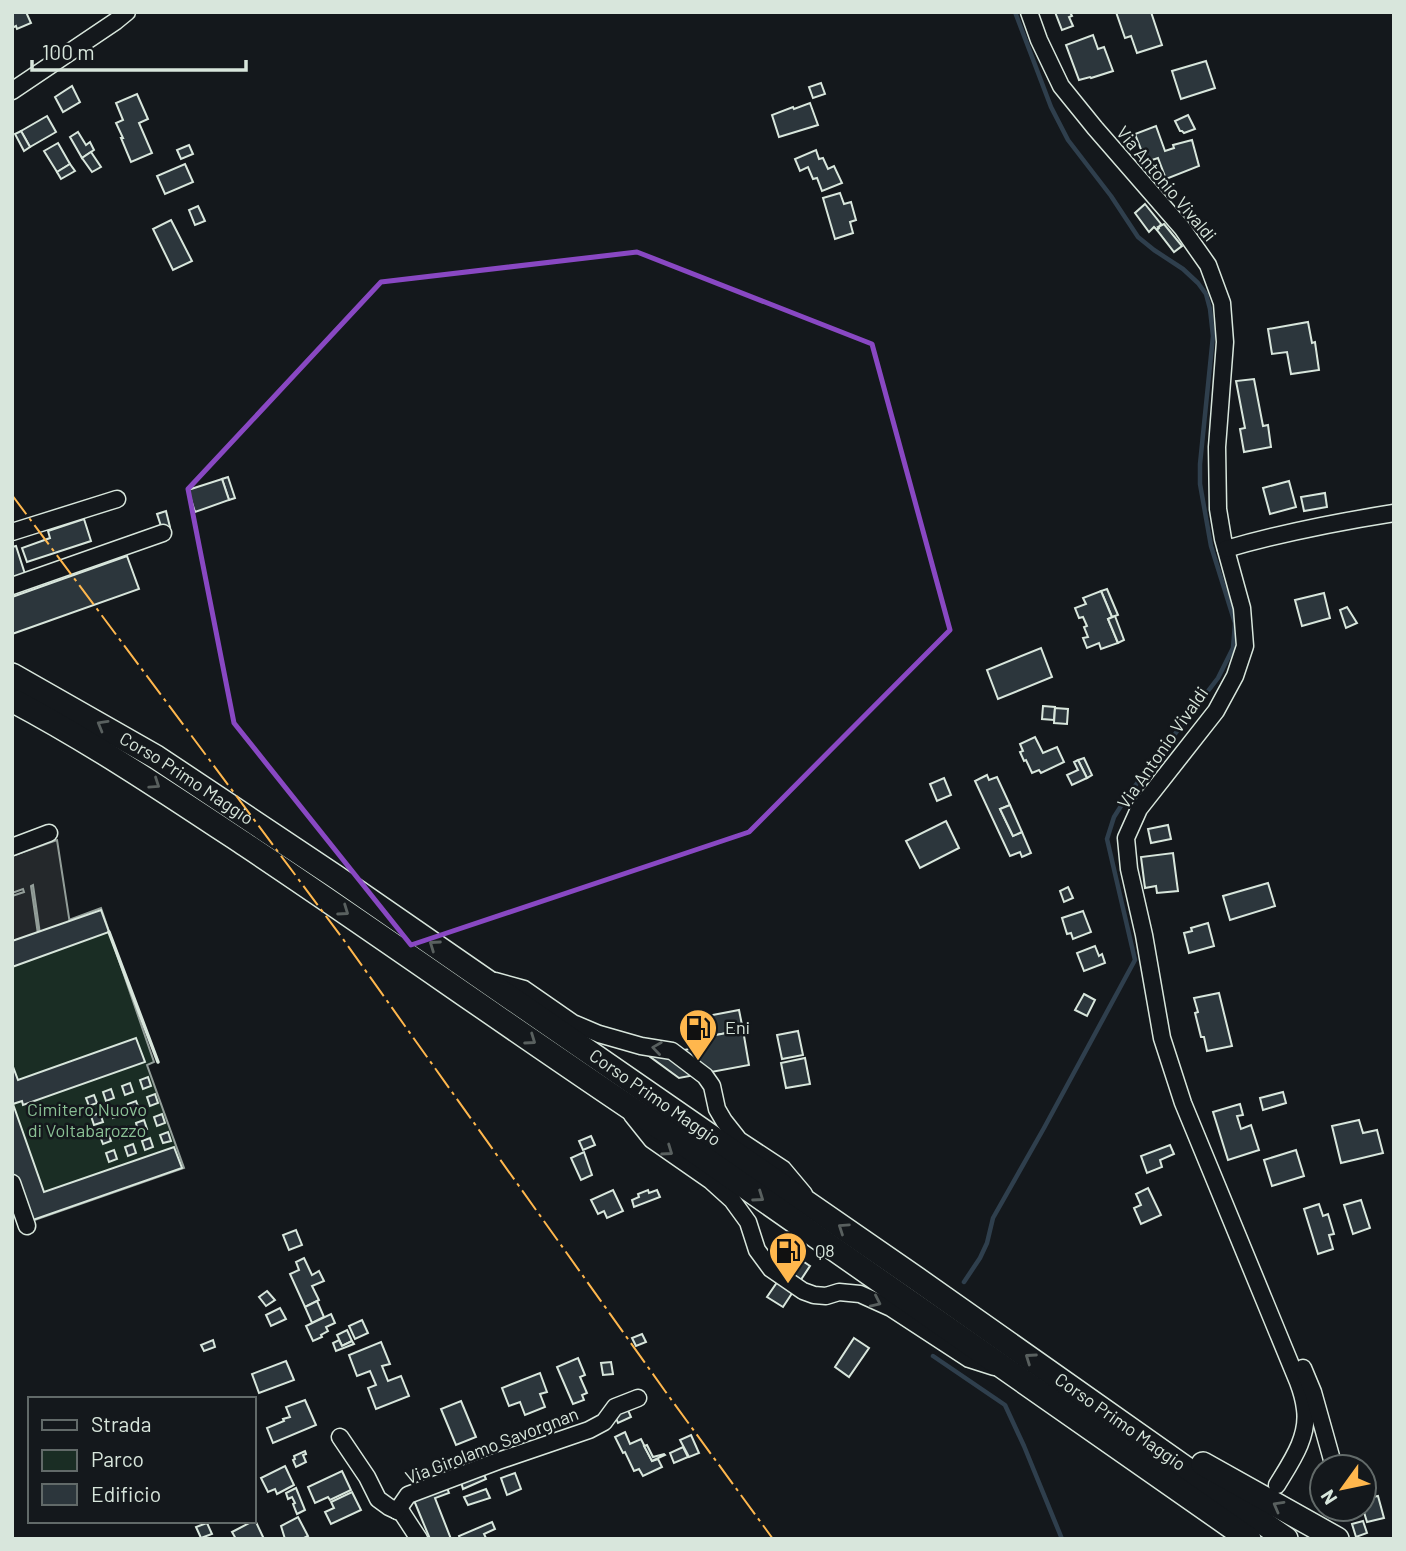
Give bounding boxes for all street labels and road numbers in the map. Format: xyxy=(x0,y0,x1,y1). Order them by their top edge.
street label: Via Antonio Vivaldi xyxy=(1112,121,1221,245)
street label: Via Antonio Vivaldi xyxy=(1112,682,1212,813)
street label: Corso Primo Maggio xyxy=(116,727,258,829)
street label: Corso Primo Maggio xyxy=(586,1044,726,1150)
street label: Corso Primo Maggio xyxy=(1051,1368,1190,1475)
street label: Via Girolamo Savorgnan xyxy=(402,1402,581,1488)

